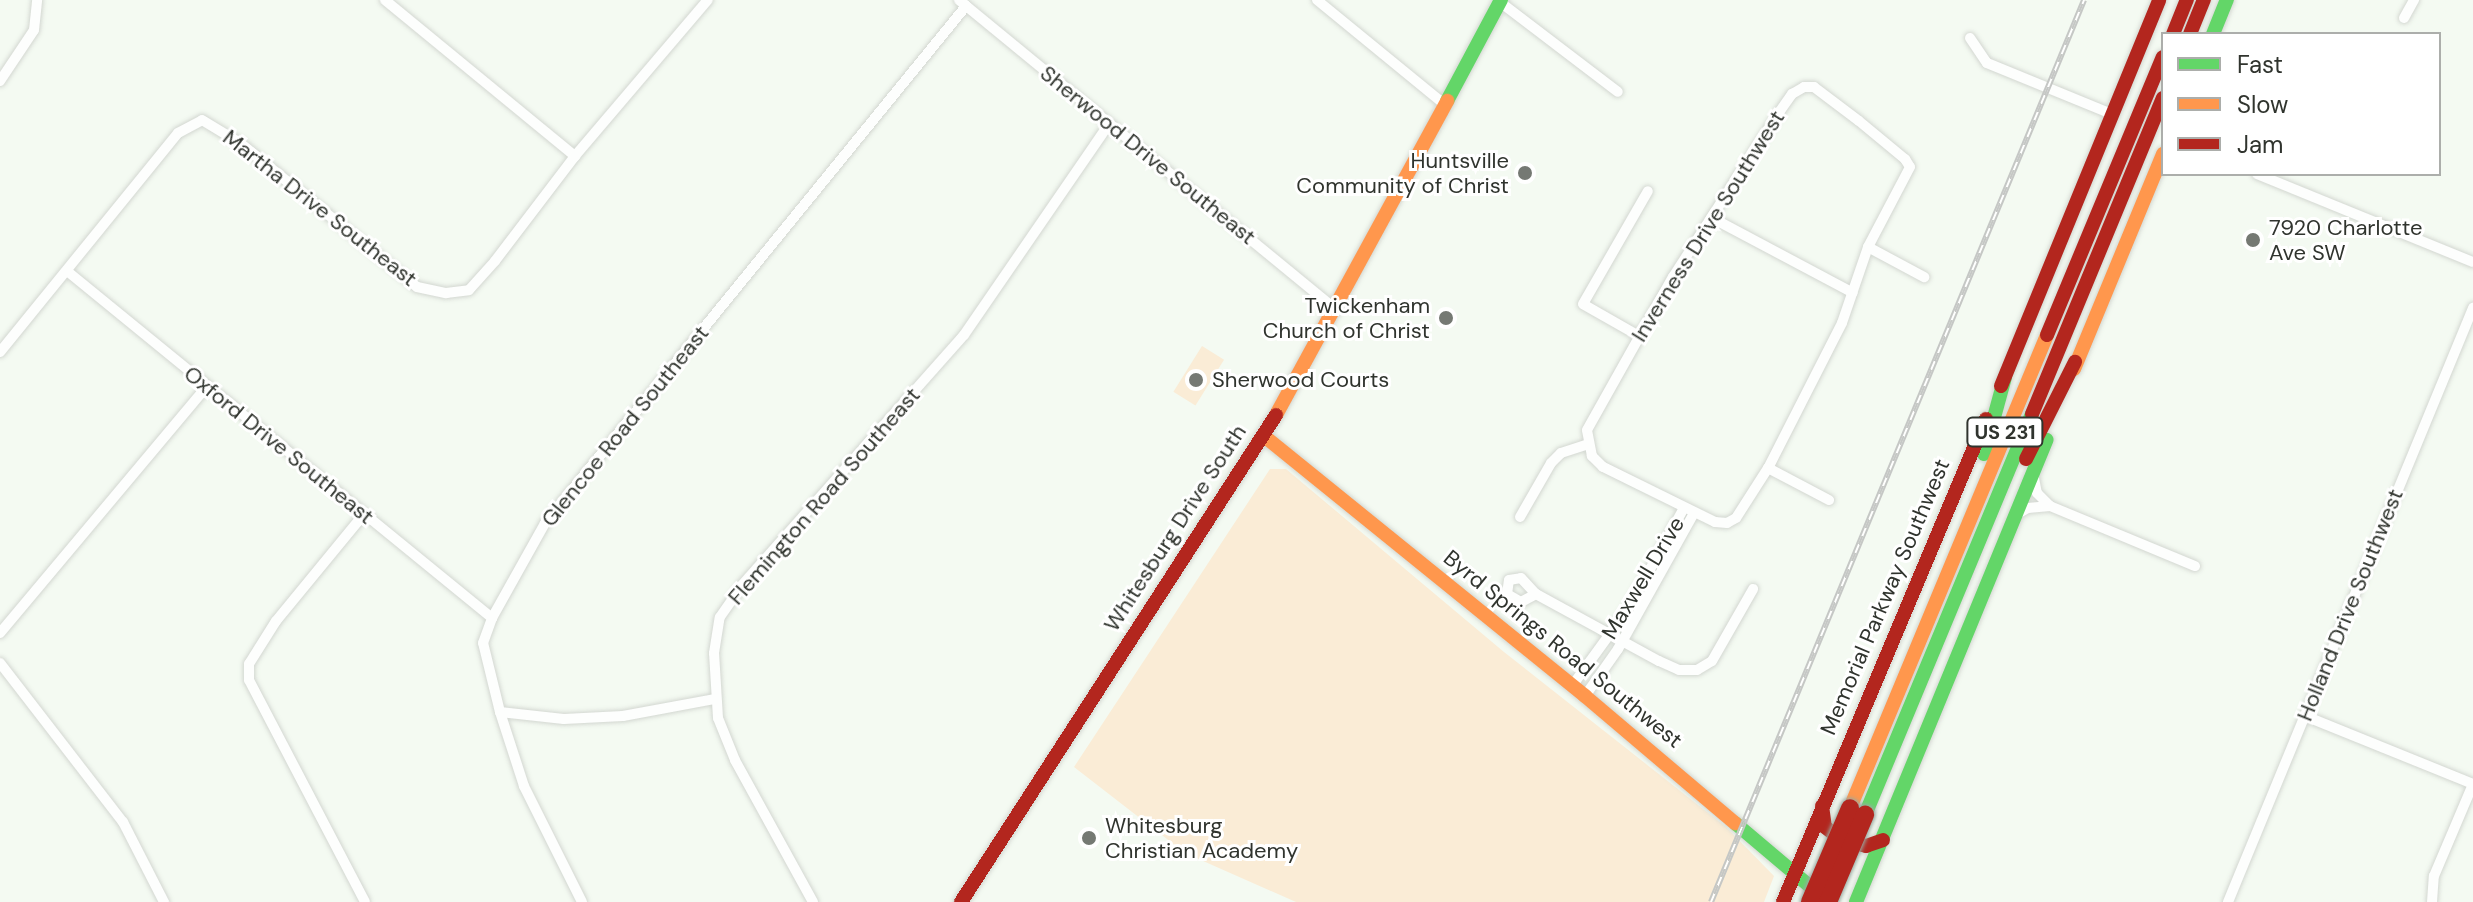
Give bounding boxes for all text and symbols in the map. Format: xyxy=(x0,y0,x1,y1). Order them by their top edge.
legend xyxy=(2161,32,2441,176)
text: Fast xyxy=(2237,49,2283,80)
street label: Sherwood Drive Southeast xyxy=(1035,60,1261,250)
text: Slow xyxy=(2237,89,2288,120)
street label: Inverness Drive Southwest xyxy=(1626,105,1790,347)
street label: Martha Drive Southeast xyxy=(218,124,422,292)
text: Jam xyxy=(2237,129,2283,160)
place label: Huntsville Community of Christ xyxy=(1296,147,1509,198)
marker: Huntsville Community of Christ xyxy=(1516,164,1534,182)
place label: 7920 Charlotte Ave SW xyxy=(2269,214,2422,266)
marker: 7920 Charlotte Ave SW xyxy=(2244,231,2262,249)
place label: Twickenham Church of Christ xyxy=(1263,292,1430,344)
marker: Twickenham Church of Christ xyxy=(1437,309,1455,327)
street label: Glencoe Road Southeast xyxy=(536,320,714,532)
street label: Oxford Drive Southeast xyxy=(179,360,379,530)
place label: Sherwood Courts xyxy=(1212,367,1389,393)
marker: Sherwood Courts xyxy=(1187,371,1205,389)
street label: Flemington Road Southeast xyxy=(722,382,926,610)
road number: US 231 xyxy=(1965,416,2045,448)
street label: Whitesburg Drive South xyxy=(1098,420,1252,636)
street label: Memorial Parkway Southwest xyxy=(1815,455,1955,739)
street label: Holland Drive Southwest xyxy=(2291,485,2409,725)
street label: Maxwell Drive xyxy=(1596,512,1690,644)
street label: Byrd Springs Road Southwest xyxy=(1438,545,1688,753)
place label: Whitesburg Christian Academy xyxy=(1105,812,1298,864)
marker: Whitesburg Christian Academy xyxy=(1080,829,1098,847)

